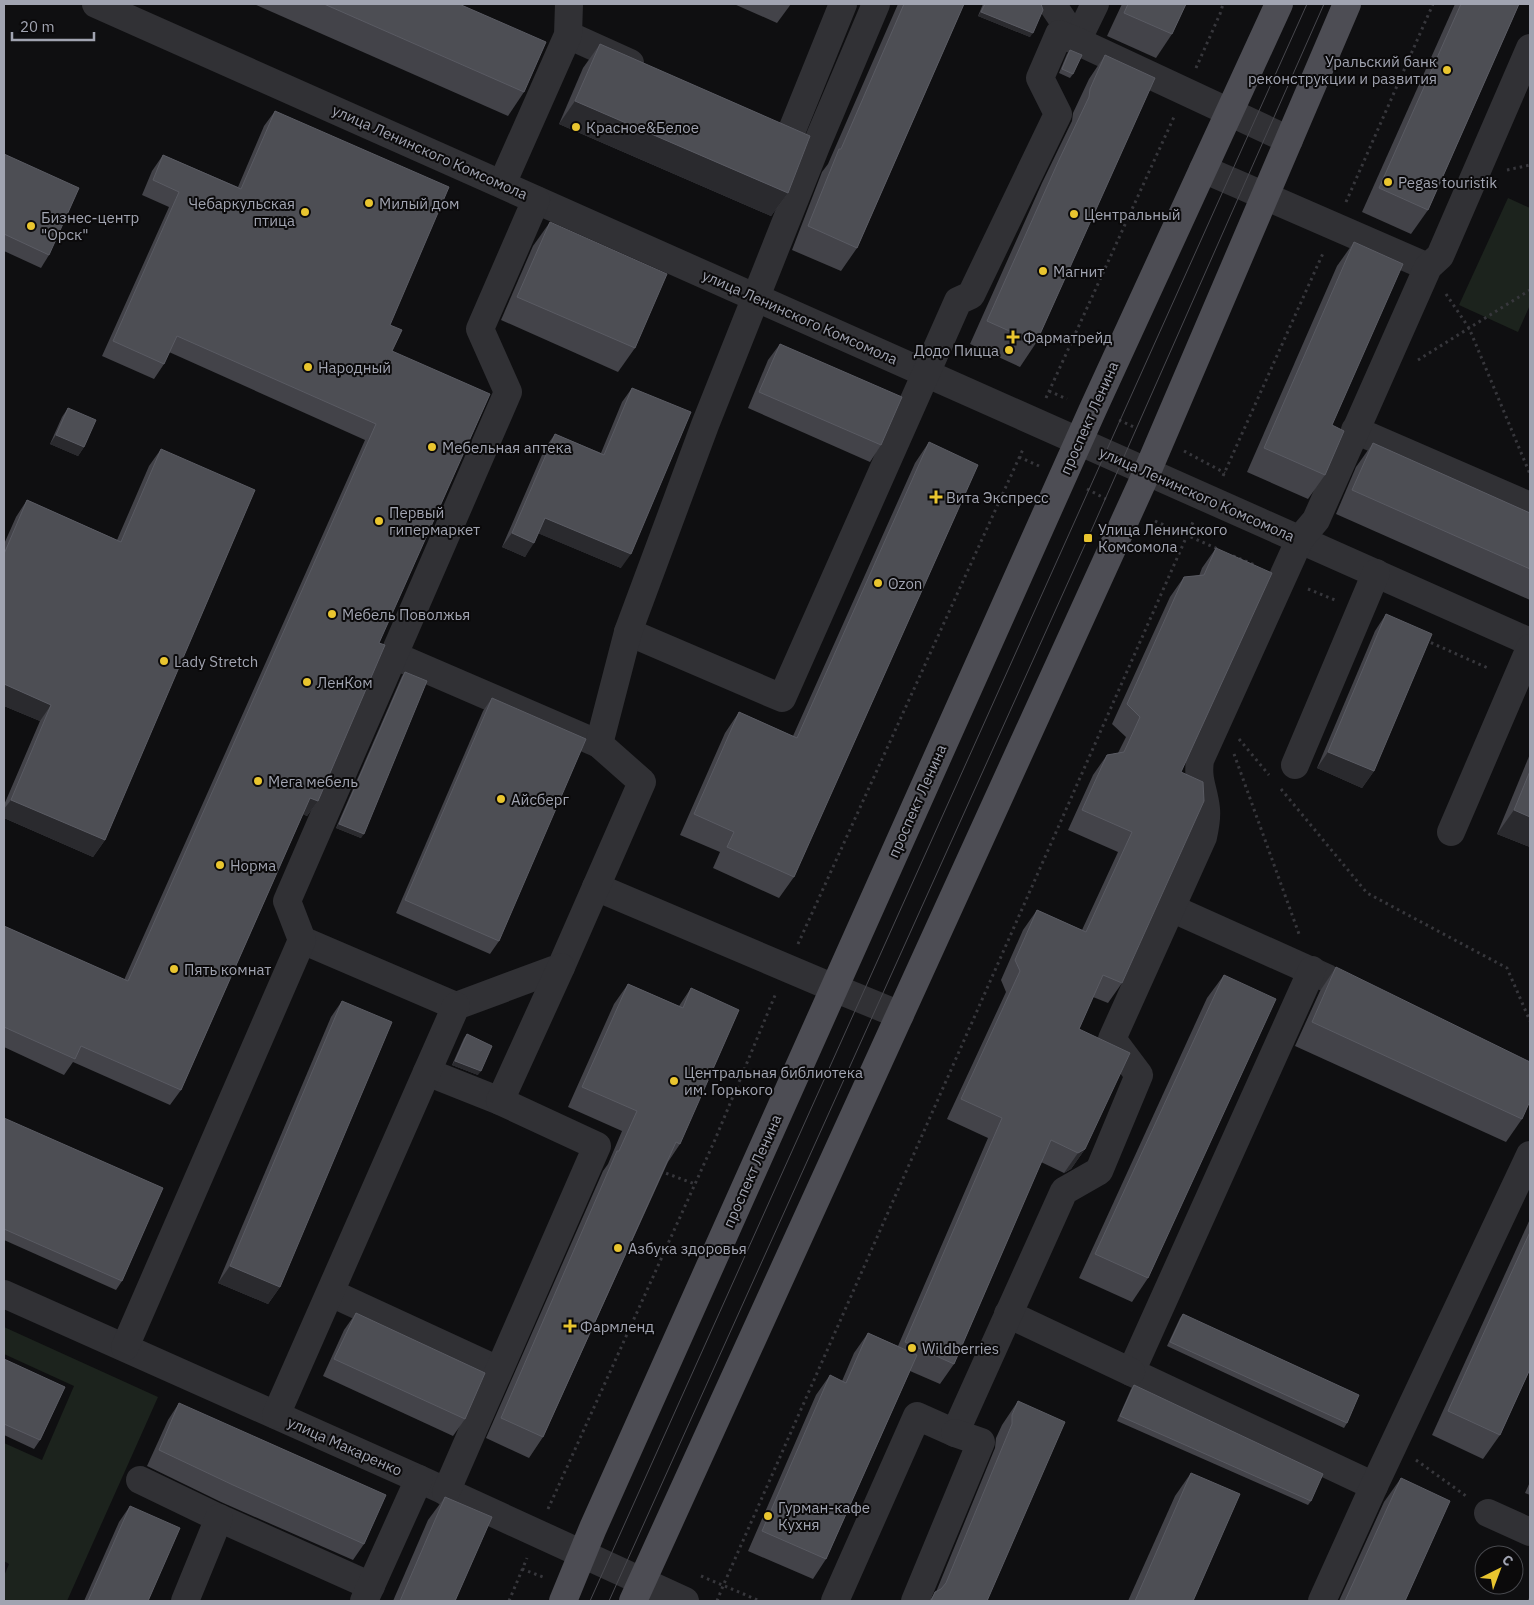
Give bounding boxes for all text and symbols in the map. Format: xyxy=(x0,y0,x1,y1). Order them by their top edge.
scale bar xyxy=(12,10,95,42)
text: 20 m xyxy=(20,17,55,36)
place label: Уральский банк реконструкции и развития xyxy=(1248,52,1437,88)
marker: Уральский банк реконструкции и развития xyxy=(1441,64,1453,76)
street label: улица Ленинского Комсомола xyxy=(329,100,531,204)
place label: Красное&Белое xyxy=(586,118,699,137)
marker: Красное&Белое xyxy=(570,121,582,133)
place label: Pegas touristik xyxy=(1398,173,1497,192)
marker: Pegas touristik xyxy=(1382,176,1394,188)
place label: Чебаркульская птица xyxy=(188,194,295,230)
place label: Милый дом xyxy=(379,194,460,213)
marker: Милый дом xyxy=(363,197,375,209)
place label: Центральный xyxy=(1084,205,1181,224)
marker: Чебаркульская птица xyxy=(299,206,311,218)
place label: Бизнес-центр "Орск" xyxy=(41,208,139,244)
marker: Центральный xyxy=(1068,208,1080,220)
marker: Бизнес-центр "Орск" xyxy=(25,220,37,232)
place label: Магнит xyxy=(1053,262,1104,281)
street label: улица Ленинского Комсомола xyxy=(699,265,901,369)
marker: Магнит xyxy=(1037,265,1049,277)
place label: Фарматрейд xyxy=(1023,328,1112,347)
marker: Фарматрейд xyxy=(1007,331,1019,343)
place label: Додо Пицца xyxy=(914,341,999,360)
marker: Додо Пицца xyxy=(1003,344,1015,356)
place label: Народный xyxy=(318,358,391,377)
street label: проспект Ленина xyxy=(1056,358,1122,478)
marker: Народный xyxy=(302,361,314,373)
place label: Мебельная аптека xyxy=(442,438,572,457)
marker: Мебельная аптека xyxy=(426,441,438,453)
street label: улица Ленинского Комсомола xyxy=(1096,442,1298,546)
place label: Вита Экспресс xyxy=(946,488,1049,507)
marker: Вита Экспресс xyxy=(930,491,942,503)
place label: Первый гипермаркет xyxy=(389,503,480,539)
marker: Первый гипермаркет xyxy=(373,515,385,527)
place label: Улица Ленинского Комсомола xyxy=(1098,520,1227,556)
marker: Улица Ленинского Комсомола xyxy=(1082,532,1094,544)
place label: Ozon xyxy=(888,574,922,593)
marker: Ozon xyxy=(872,577,884,589)
place label: Мебель Поволжья xyxy=(342,605,470,624)
marker: Мебель Поволжья xyxy=(326,608,338,620)
place label: Lady Stretch xyxy=(174,652,258,671)
marker: Lady Stretch xyxy=(158,655,170,667)
place label: ЛенКом xyxy=(317,673,373,692)
marker: ЛенКом xyxy=(301,676,313,688)
street label: проспект Ленина xyxy=(884,741,950,861)
place label: Мега мебель xyxy=(268,772,358,791)
marker: Мега мебель xyxy=(252,775,264,787)
place label: Айсберг xyxy=(511,790,569,809)
marker: Айсберг xyxy=(495,793,507,805)
place label: Норма xyxy=(230,856,276,875)
marker: Норма xyxy=(214,859,226,871)
place label: Пять комнат xyxy=(184,960,271,979)
marker: Пять комнат xyxy=(168,963,180,975)
place label: Центральная библиотека им. Горького xyxy=(684,1063,863,1099)
marker: Центральная библиотека им. Горького xyxy=(668,1075,680,1087)
street label: проспект Ленина xyxy=(719,1111,785,1231)
place label: Азбука здоровья xyxy=(628,1239,747,1258)
marker: Азбука здоровья xyxy=(612,1242,624,1254)
place label: Фармленд xyxy=(580,1317,654,1336)
marker: Фармленд xyxy=(564,1320,576,1332)
place label: Wildberries xyxy=(922,1339,999,1358)
marker: Wildberries xyxy=(906,1342,918,1354)
street label: улица Макаренко xyxy=(285,1412,405,1480)
place label: Гурман-кафе Кухня xyxy=(778,1498,870,1534)
marker: Гурман-кафе Кухня xyxy=(762,1510,774,1522)
north arrow xyxy=(1474,1545,1524,1595)
text: С xyxy=(1498,1551,1517,1570)

